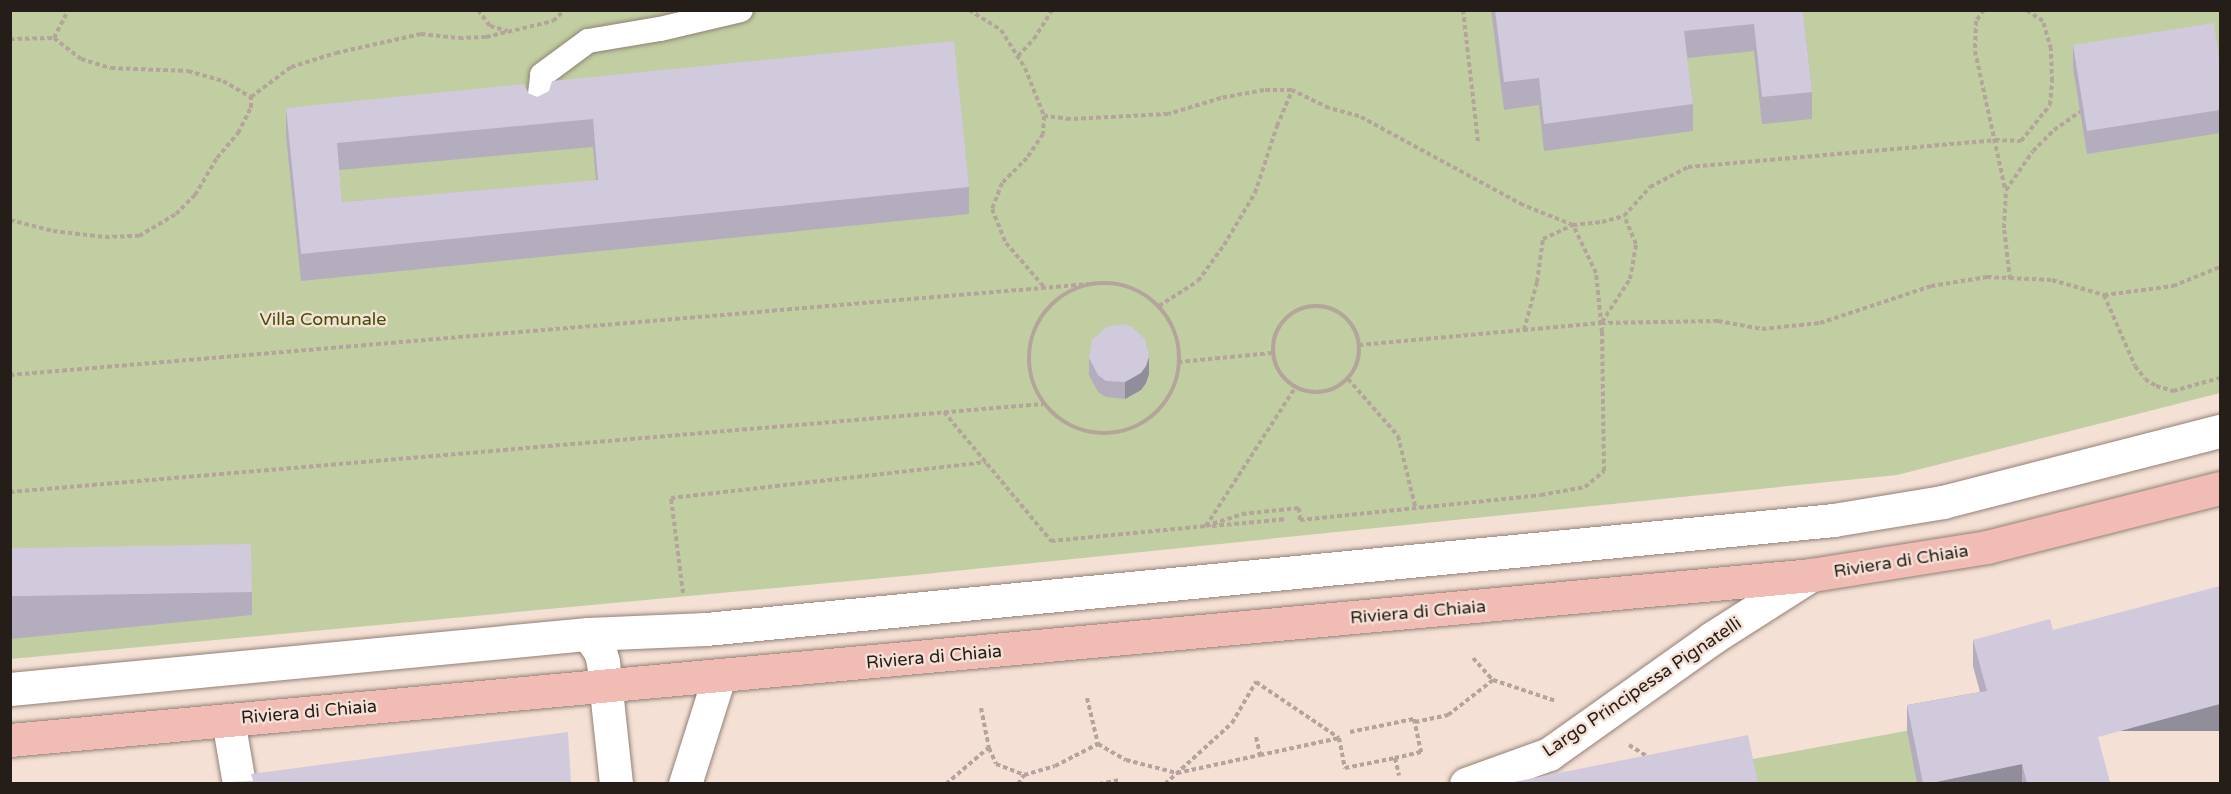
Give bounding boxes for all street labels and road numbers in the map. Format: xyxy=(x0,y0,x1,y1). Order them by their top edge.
street label: Riviera di Chiaia xyxy=(1832,540,1970,582)
street label: Riviera di Chiaia xyxy=(1349,595,1487,629)
street label: Largo Principessa Pignatelli xyxy=(1539,612,1745,762)
street label: Riviera di Chiaia xyxy=(865,640,1003,674)
street label: Riviera di Chiaia xyxy=(240,695,378,729)

